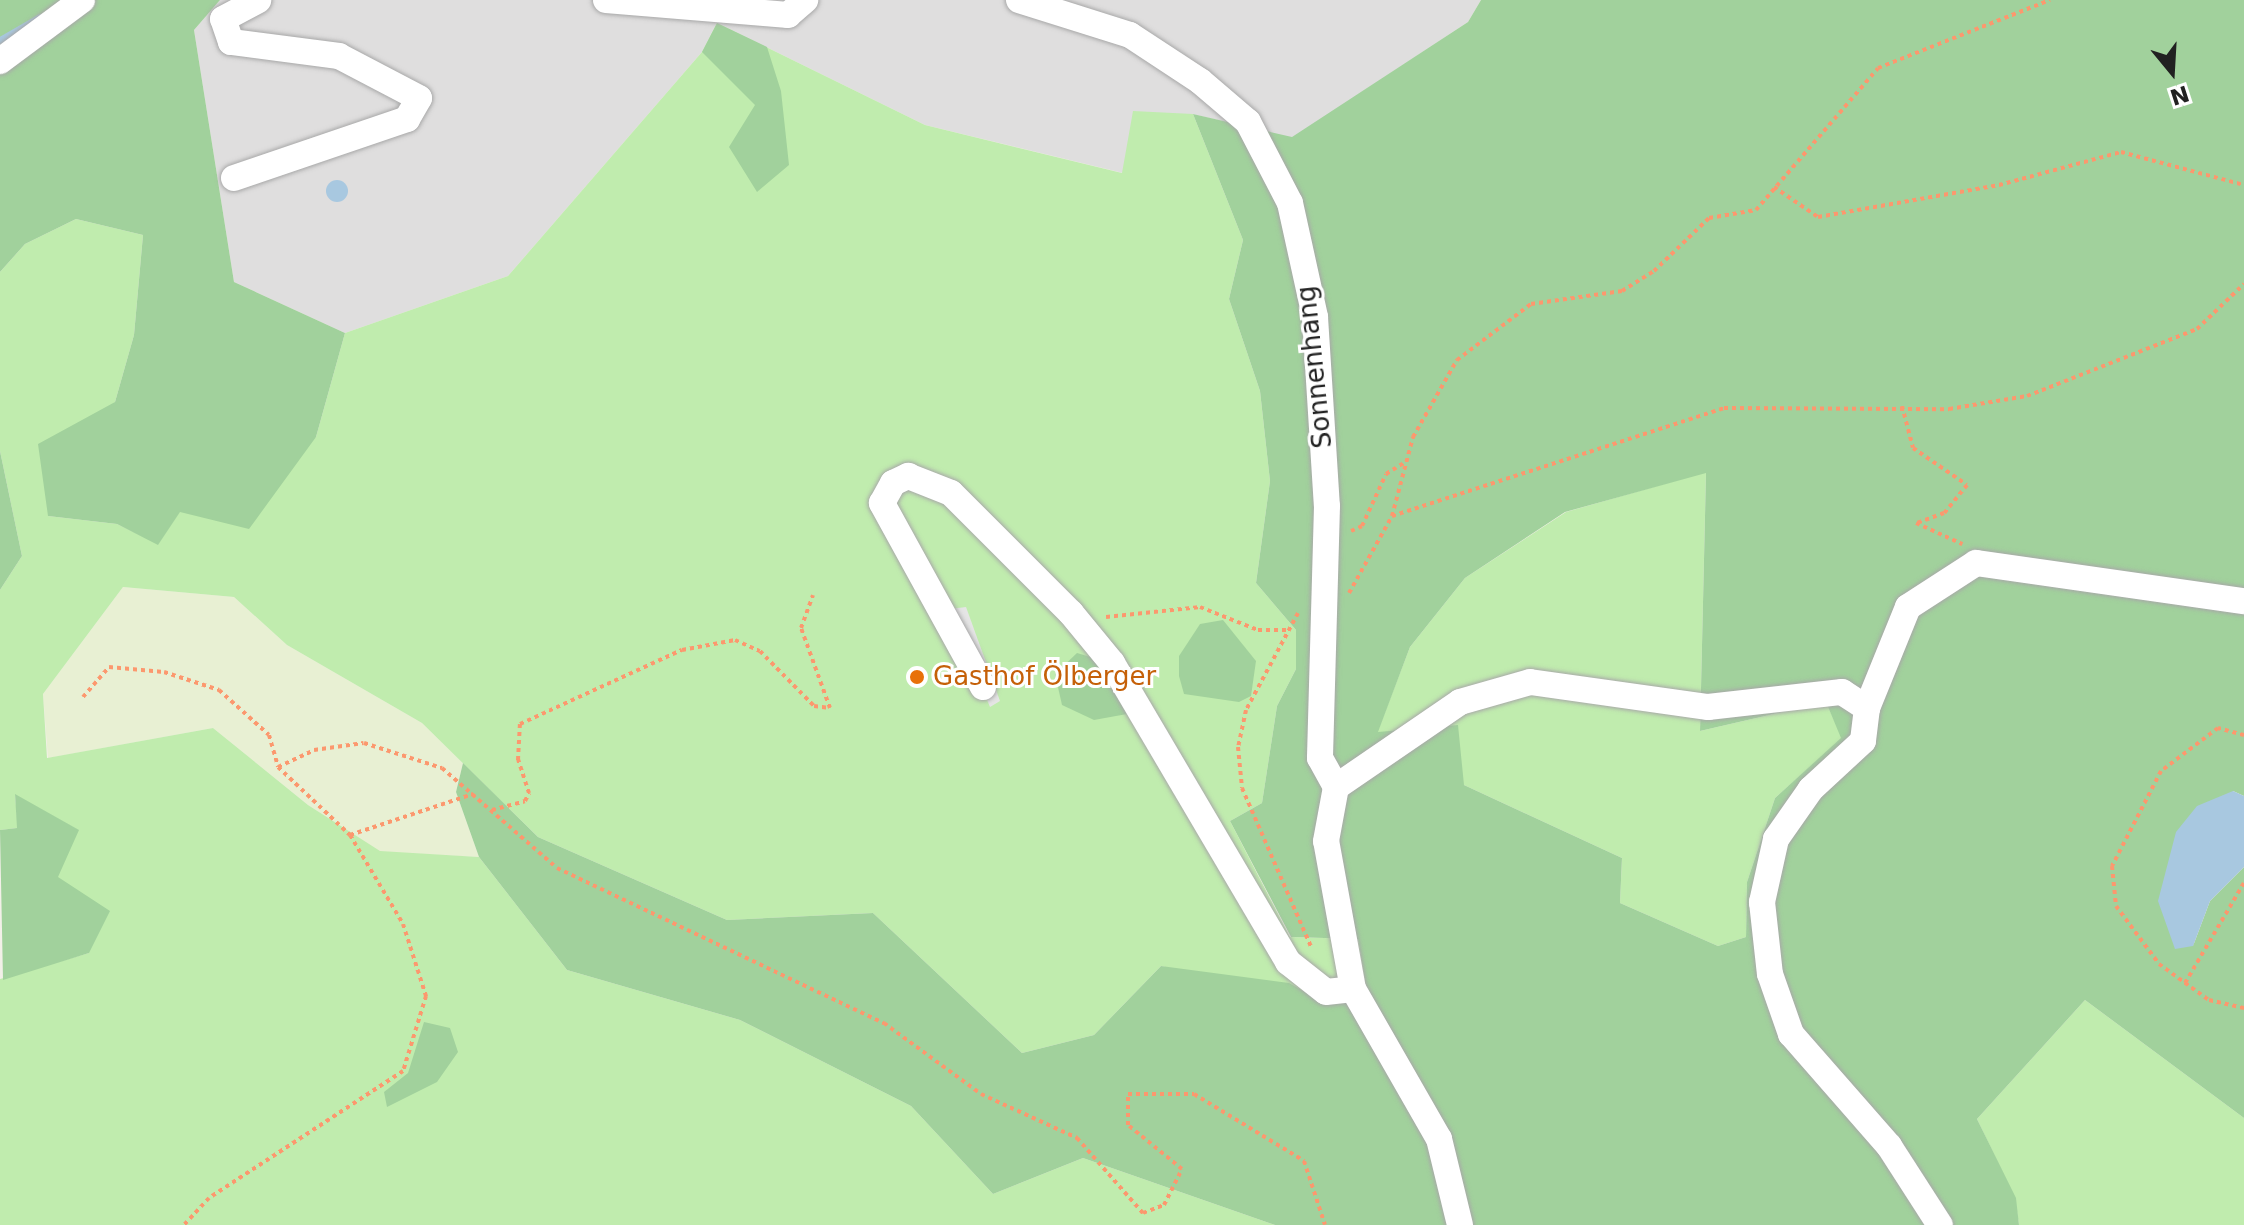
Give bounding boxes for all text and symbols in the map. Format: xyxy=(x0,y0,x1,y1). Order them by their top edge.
north arrow xyxy=(2132,32,2212,112)
text: N xyxy=(2167,81,2192,110)
street label: Sonnenhang xyxy=(1291,284,1339,450)
place label: Gasthof Ölberger xyxy=(933,661,1156,693)
marker: Gasthof Ölberger xyxy=(908,668,926,686)

